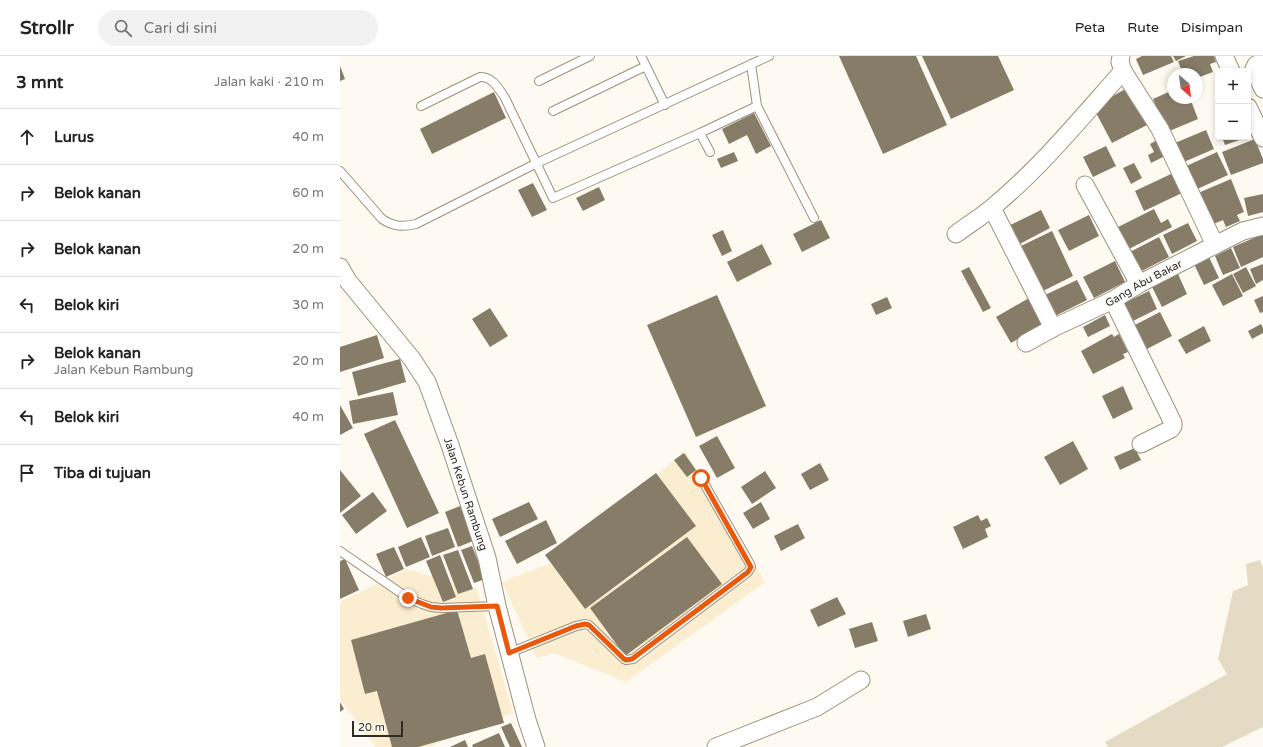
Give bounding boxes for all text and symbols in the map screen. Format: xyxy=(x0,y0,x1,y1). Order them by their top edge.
search box xyxy=(98,10,378,46)
text: Strollr xyxy=(20,17,74,39)
icon: search xyxy=(112,17,134,39)
text: Cari di sini xyxy=(144,19,217,37)
text: Peta xyxy=(1075,19,1105,36)
text: Rute xyxy=(1127,19,1159,36)
text: Disimpan xyxy=(1181,19,1243,36)
north arrow xyxy=(1167,68,1203,104)
map controls xyxy=(1215,68,1251,140)
button: + xyxy=(1215,68,1251,104)
text: 3 mnt xyxy=(16,72,63,93)
text: Jalan kaki · 210 m xyxy=(214,74,324,90)
button: − xyxy=(1215,104,1251,140)
icon: ahead xyxy=(16,126,38,148)
text: Lurus xyxy=(54,128,94,146)
text: 40 m xyxy=(292,129,324,145)
icon: right xyxy=(16,182,38,204)
text: Belok kanan xyxy=(54,184,141,202)
text: 60 m xyxy=(292,185,324,201)
icon: right xyxy=(16,238,38,260)
text: Belok kanan xyxy=(54,240,141,258)
text: 20 m xyxy=(292,241,324,257)
street label: Gang Abu Bakar xyxy=(1103,256,1185,309)
icon: left xyxy=(16,294,38,316)
text: Belok kiri xyxy=(54,296,119,314)
text: 30 m xyxy=(292,297,324,313)
text: Belok kanan xyxy=(54,344,141,362)
icon: right xyxy=(16,350,38,372)
text: 20 m xyxy=(292,353,324,369)
text: Jalan Kebun Rambung xyxy=(54,362,193,378)
icon: left xyxy=(16,406,38,428)
text: Belok kiri xyxy=(54,408,119,426)
text: 40 m xyxy=(292,409,324,425)
street label: Jalan Kebun Rambung xyxy=(441,436,491,552)
icon: arrive xyxy=(16,462,38,484)
text: Tiba di tujuan xyxy=(54,464,151,482)
route start xyxy=(692,469,710,487)
route end xyxy=(399,589,417,607)
scale bar xyxy=(352,719,403,738)
text: 20 m xyxy=(358,721,385,734)

